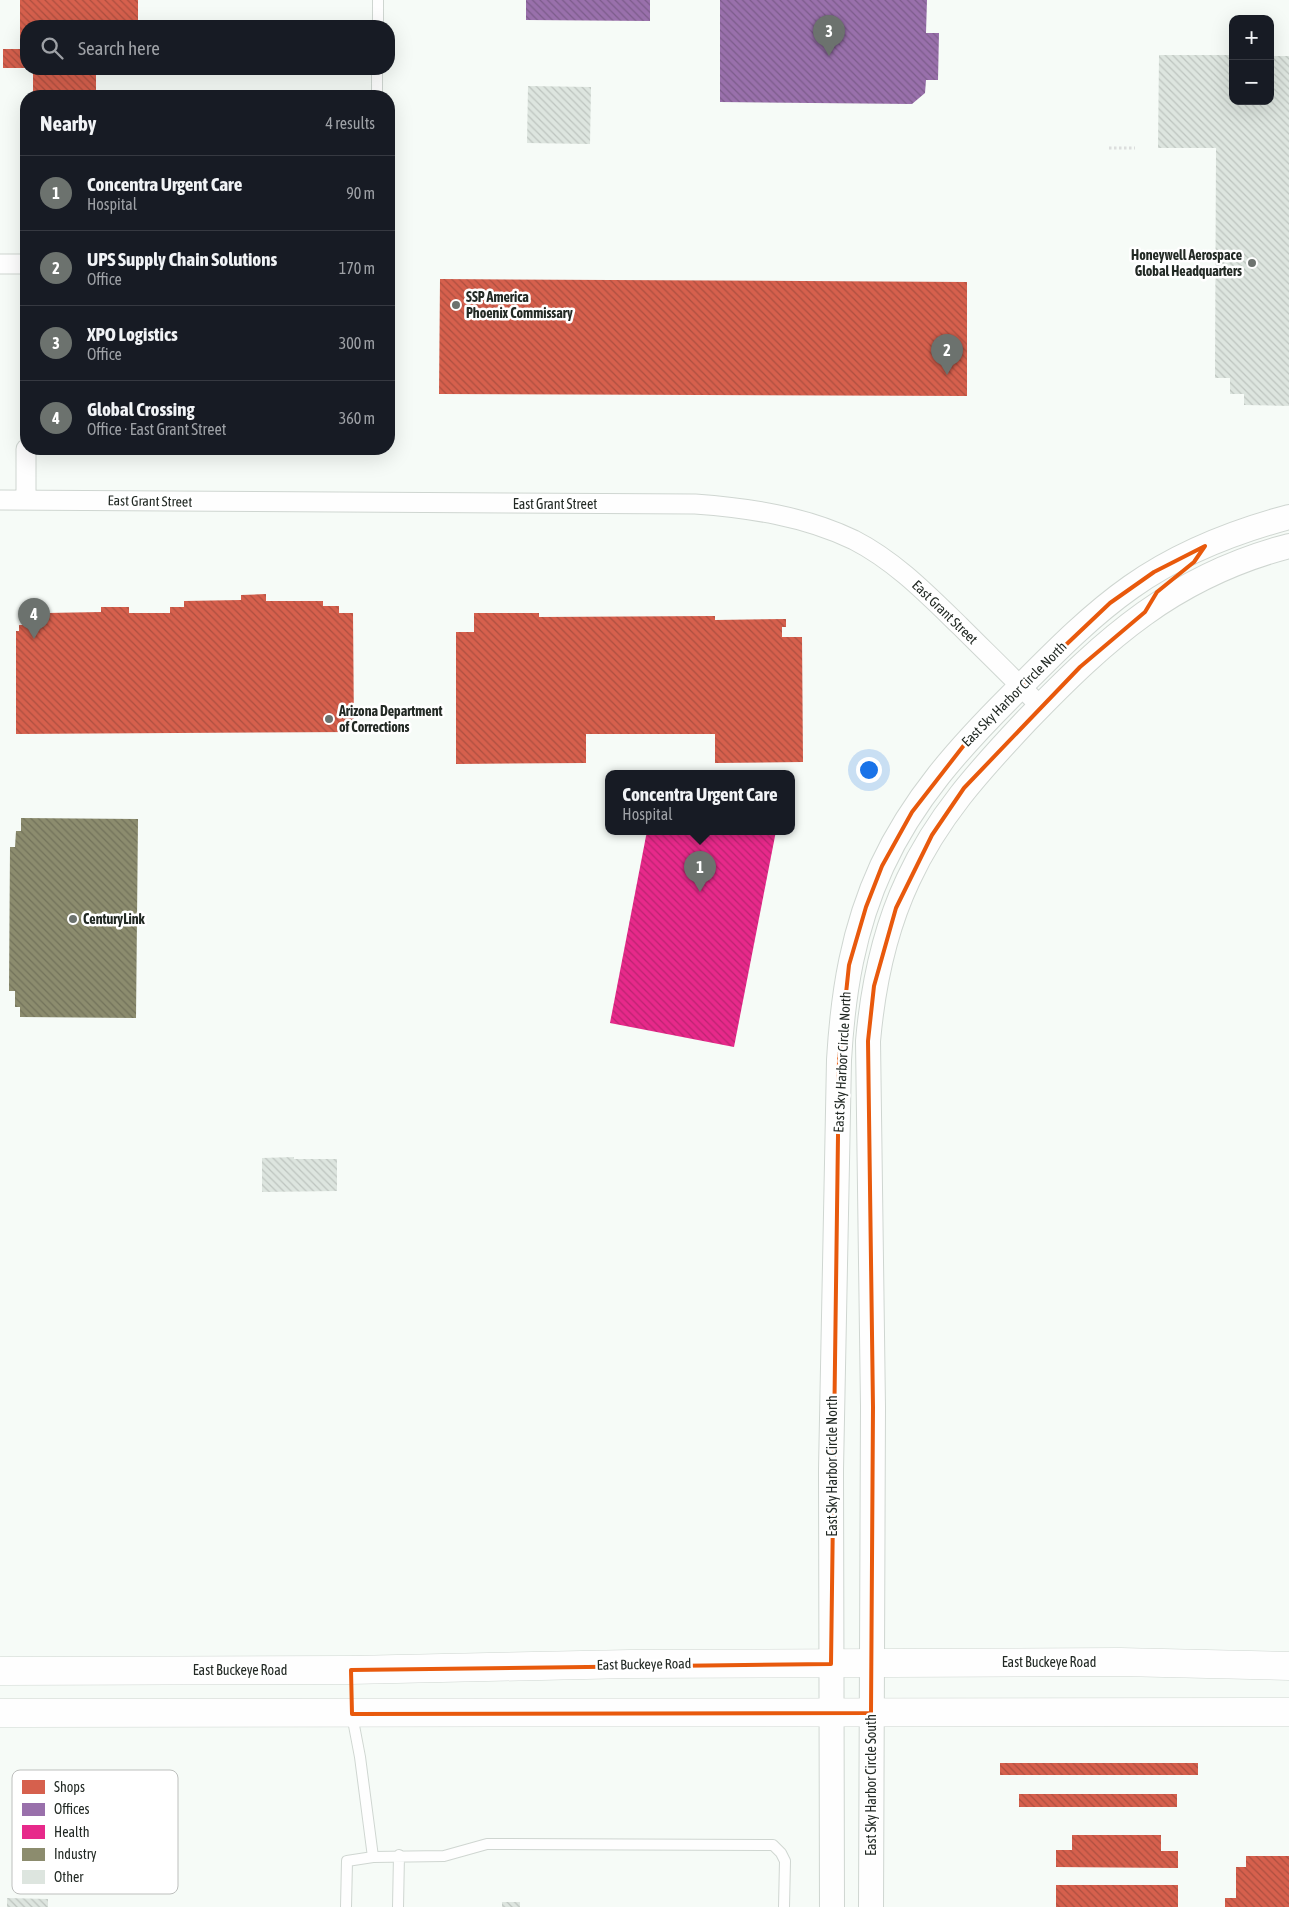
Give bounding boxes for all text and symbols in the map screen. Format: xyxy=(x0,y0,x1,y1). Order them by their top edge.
pin: 3 xyxy=(813,15,845,56)
map controls xyxy=(1229,15,1274,105)
button: + xyxy=(1229,15,1274,60)
search box xyxy=(20,20,395,75)
icon: search xyxy=(38,34,66,62)
text: Search here xyxy=(78,37,160,59)
button: − xyxy=(1229,60,1274,105)
text: Nearby xyxy=(40,111,96,135)
text: 4 results xyxy=(325,114,375,132)
text: Concentra Urgent Care xyxy=(87,173,242,195)
text: 1 xyxy=(52,184,60,202)
text: 90 m xyxy=(346,184,375,202)
text: Hospital xyxy=(87,195,137,213)
place label: Honeywell Aerospace Global Headquarters xyxy=(1131,247,1242,279)
text: UPS Supply Chain Solutions xyxy=(87,248,277,270)
marker: Honeywell Aerospace Global Headquarters xyxy=(1246,257,1258,269)
text: 2 xyxy=(52,259,60,277)
text: 170 m xyxy=(339,259,375,277)
text: Office xyxy=(87,270,122,288)
place label: SSP America Phoenix Commissary xyxy=(466,289,573,321)
marker: SSP America Phoenix Commissary xyxy=(450,299,462,311)
text: XPO Logistics xyxy=(87,323,178,345)
text: 3 xyxy=(52,334,60,352)
text: 300 m xyxy=(339,334,375,352)
pin: 2 xyxy=(931,334,963,375)
text: Office xyxy=(87,345,122,363)
text: Global Crossing xyxy=(87,398,195,420)
text: 4 xyxy=(52,409,60,427)
text: 360 m xyxy=(339,409,375,427)
text: Office · East Grant Street xyxy=(87,420,226,438)
street label: East Grant Street xyxy=(108,492,192,510)
street label: East Grant Street xyxy=(513,496,597,512)
street label: East Grant Street xyxy=(909,577,981,647)
pin: 4 xyxy=(18,598,50,639)
street label: East Sky Harbor Circle North xyxy=(958,638,1070,750)
place label: Arizona Department of Corrections xyxy=(338,703,443,735)
marker: Arizona Department of Corrections xyxy=(323,713,335,725)
your location xyxy=(856,757,882,783)
popup xyxy=(605,770,795,835)
text: Concentra Urgent Care xyxy=(622,783,778,805)
text: Hospital xyxy=(622,805,672,823)
pin: 1 xyxy=(684,851,716,892)
place label: CenturyLink xyxy=(83,911,146,927)
marker: CenturyLink xyxy=(67,913,79,925)
street label: East Sky Harbor Circle North xyxy=(830,991,854,1133)
street label: East Sky Harbor Circle North xyxy=(824,1395,840,1537)
street label: East Buckeye Road xyxy=(1002,1654,1096,1670)
street label: East Buckeye Road xyxy=(597,1655,691,1673)
street label: East Buckeye Road xyxy=(193,1662,287,1678)
street label: East Sky Harbor Circle South xyxy=(863,1714,879,1856)
legend xyxy=(12,1770,178,1894)
text: Shops xyxy=(54,1779,85,1795)
text: Offices xyxy=(54,1801,90,1817)
text: Health xyxy=(54,1824,90,1840)
text: Industry xyxy=(54,1846,97,1862)
text: Other xyxy=(54,1869,84,1885)

